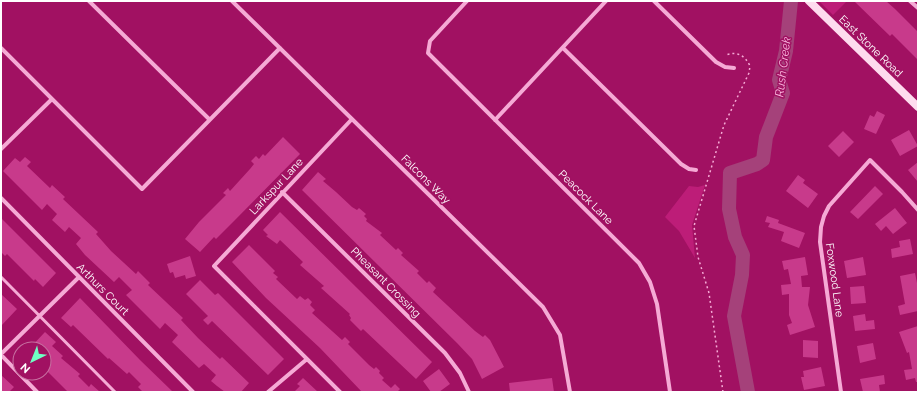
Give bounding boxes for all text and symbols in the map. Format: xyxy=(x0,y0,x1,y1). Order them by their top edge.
street label: East Stone Road xyxy=(836,13,905,80)
water label: Rush Creek xyxy=(772,35,794,98)
street label: Falcons Way xyxy=(398,152,453,207)
street label: Larkspur Lane xyxy=(247,155,306,217)
street label: Peacock Lane xyxy=(556,167,616,228)
street label: Foxwood Lane xyxy=(823,242,846,318)
street label: Pheasant Crossing xyxy=(348,245,423,320)
street label: Arthurs Court xyxy=(74,261,132,318)
north arrow xyxy=(12,341,52,381)
text: N xyxy=(18,360,33,376)

